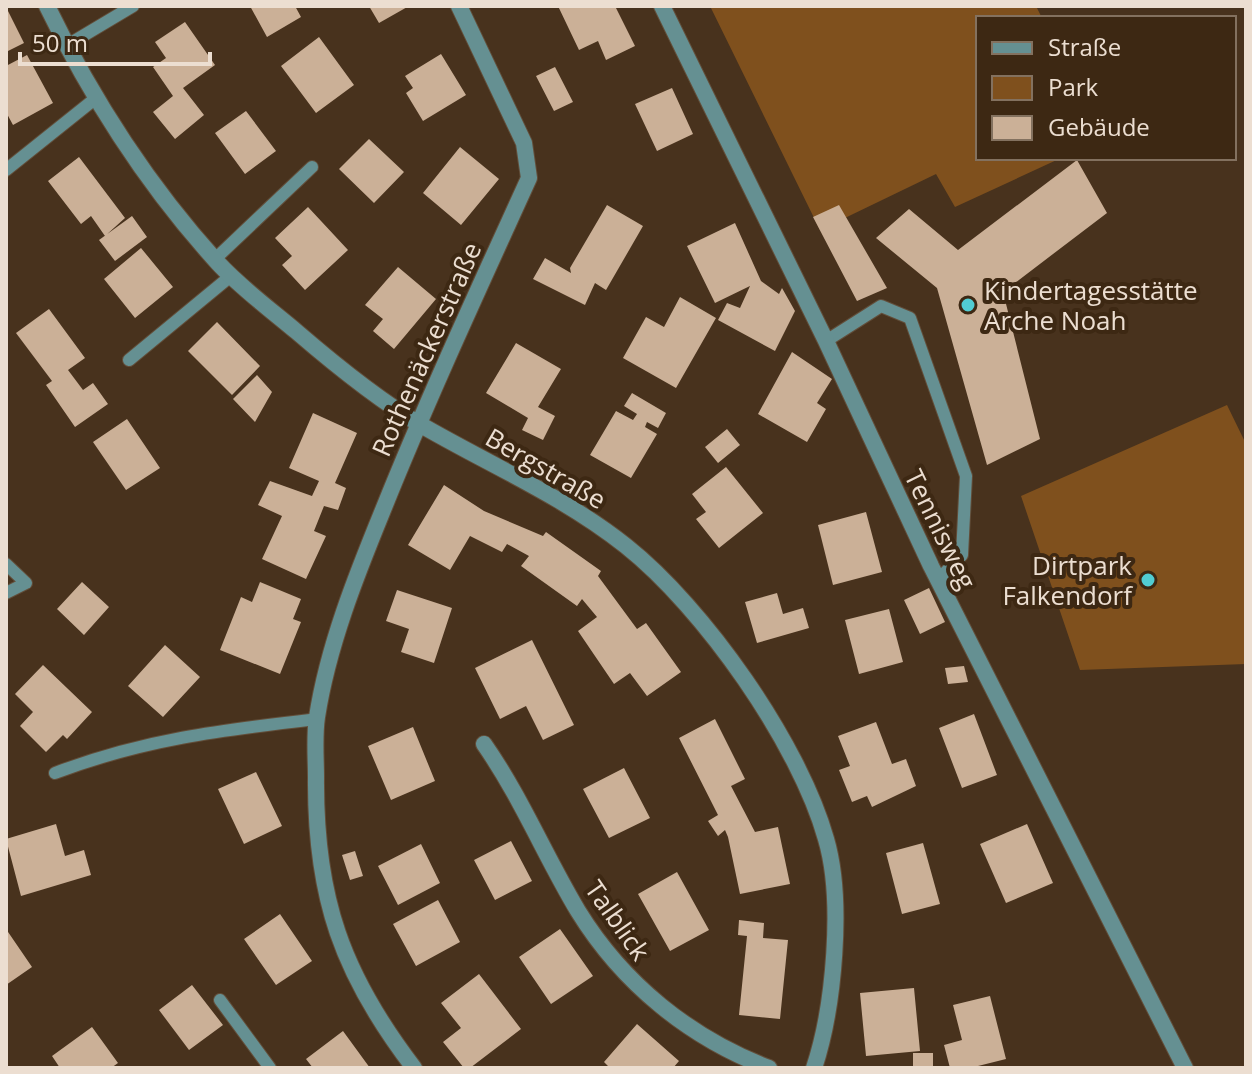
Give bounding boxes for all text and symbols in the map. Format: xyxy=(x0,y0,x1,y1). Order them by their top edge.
scale bar xyxy=(20,16,210,66)
legend xyxy=(976,16,1236,160)
text: 50 m xyxy=(32,26,88,59)
text: Straße xyxy=(1048,30,1121,63)
text: Park xyxy=(1048,70,1099,103)
text: Gebäude xyxy=(1048,110,1150,143)
street label: Rothenäckerstraße xyxy=(363,236,489,462)
place label: Kindertagesstätte Arche Noah xyxy=(984,272,1198,338)
marker: Kindertagesstätte Arche Noah xyxy=(959,296,977,314)
street label: Bergstraße xyxy=(479,419,613,517)
street label: Tennisweg xyxy=(897,463,985,595)
place label: Dirtpark Falkendorf xyxy=(1002,547,1133,613)
marker: Dirtpark Falkendorf xyxy=(1139,571,1157,589)
street label: Talblick xyxy=(577,873,659,968)

